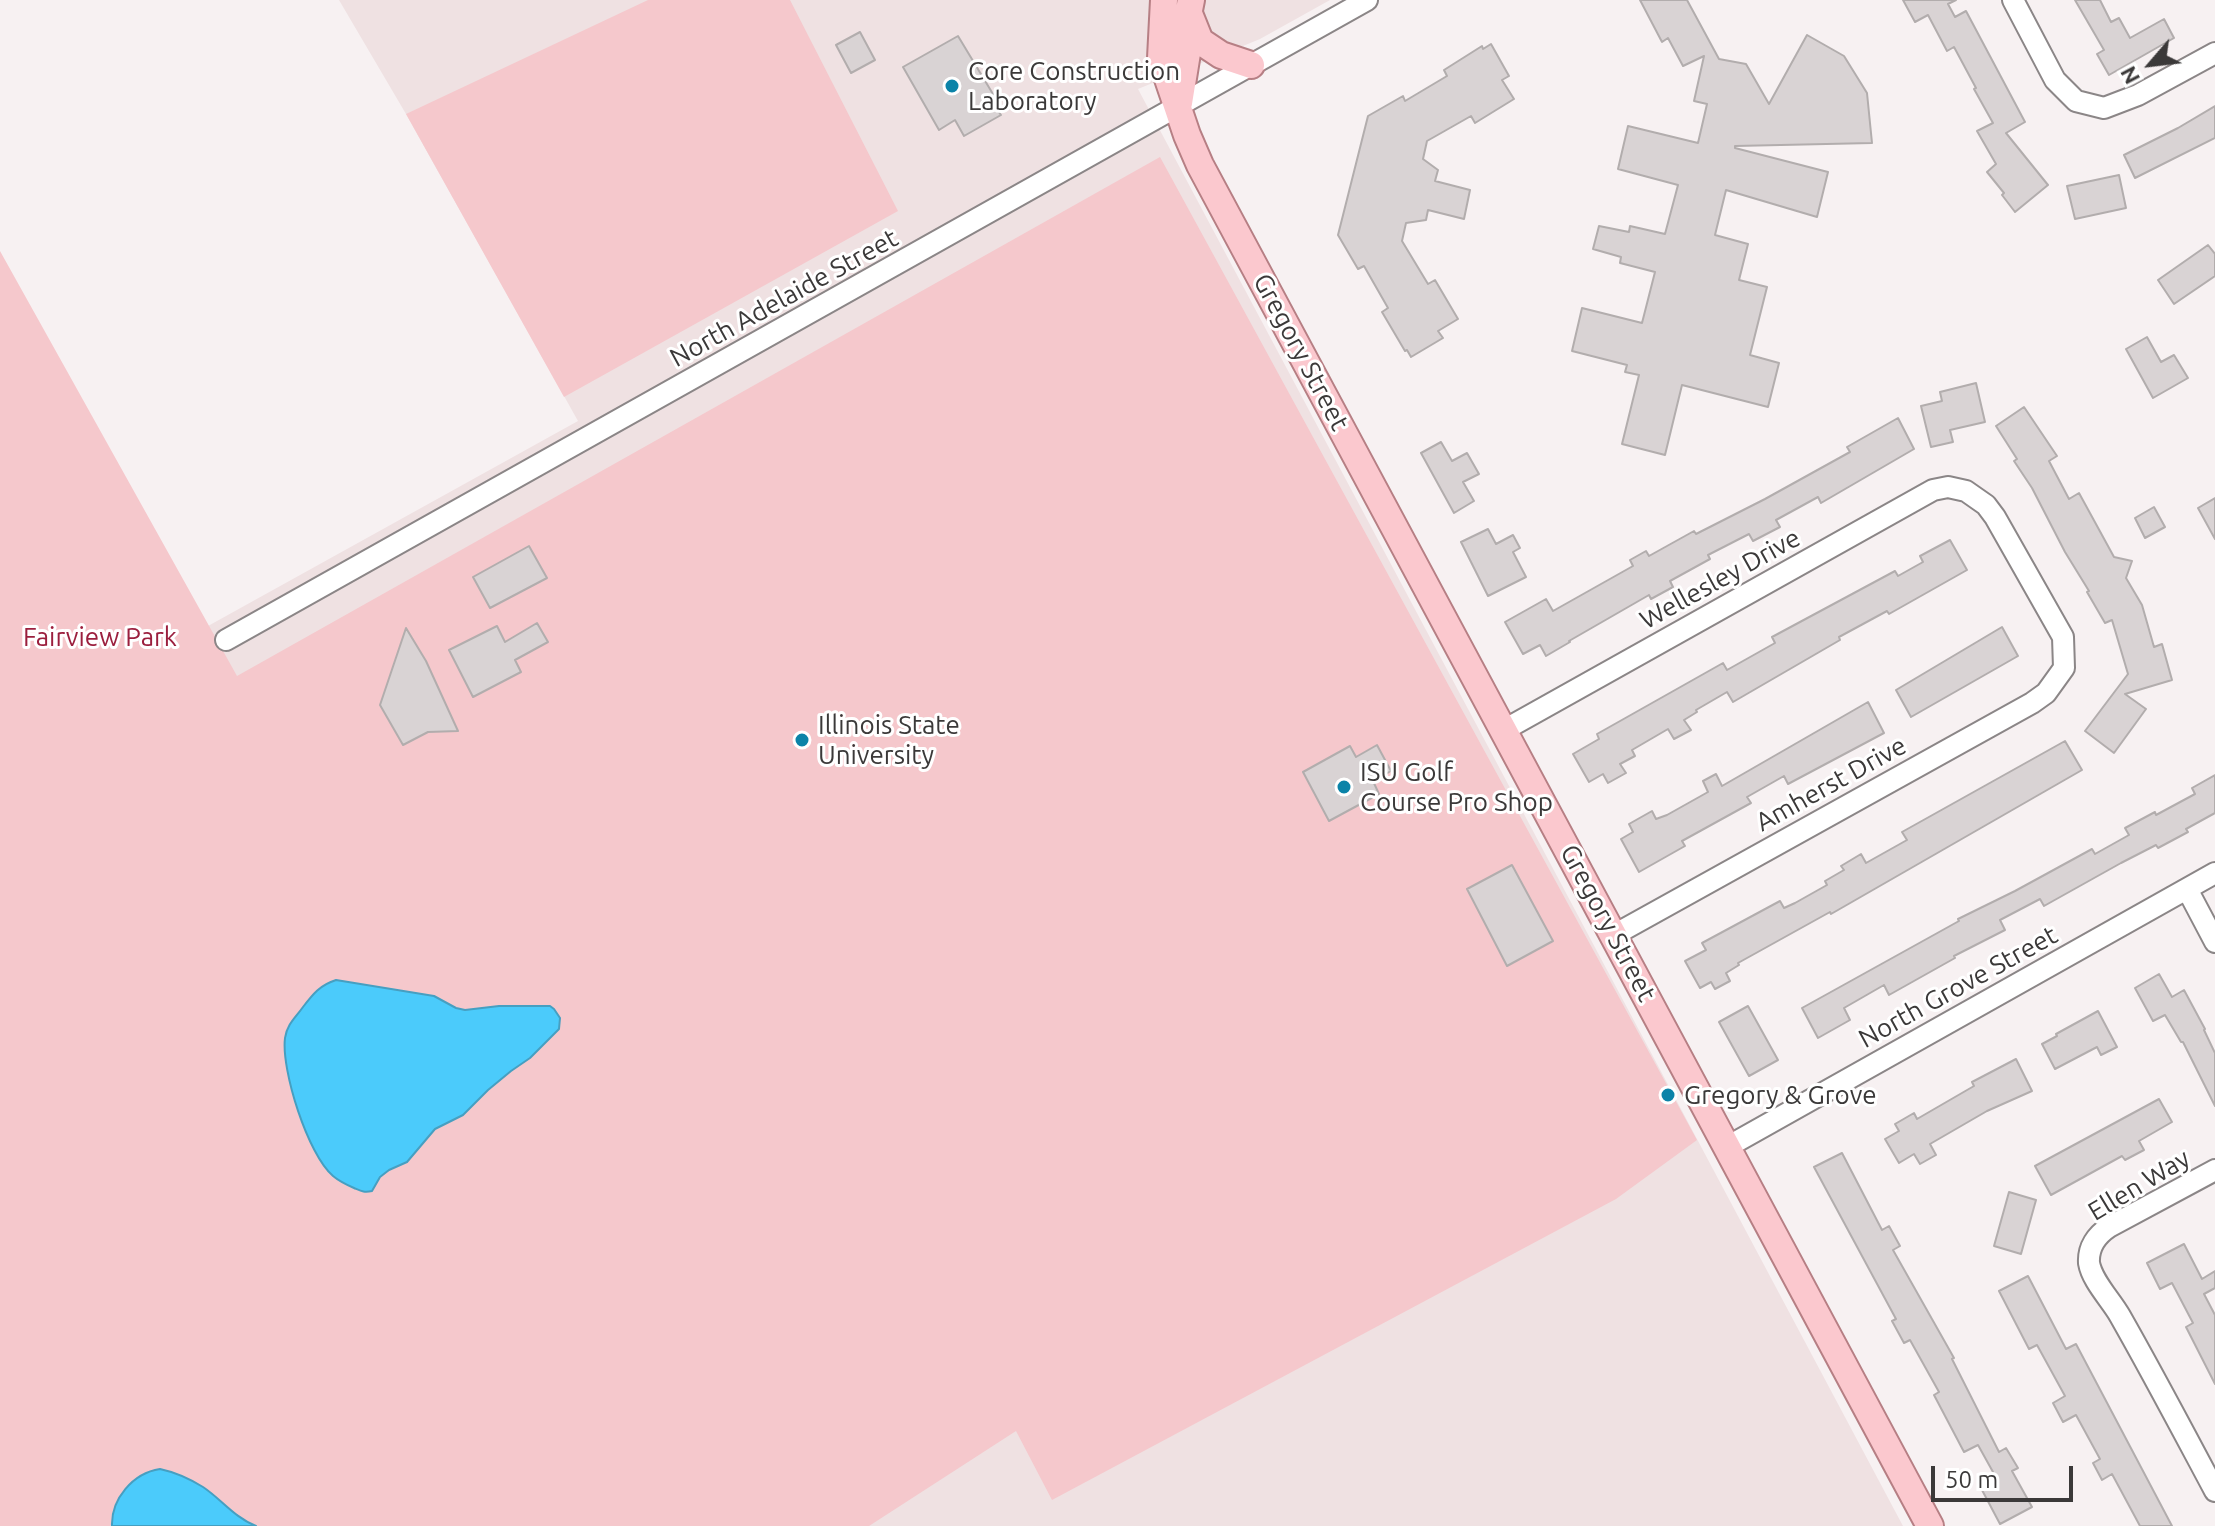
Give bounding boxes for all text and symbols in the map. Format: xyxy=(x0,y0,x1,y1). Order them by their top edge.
north arrow xyxy=(2111,24,2191,104)
place label: Core Construction Laboratory xyxy=(968,55,1180,116)
text: N xyxy=(2114,62,2144,89)
marker: Core Construction Laboratory xyxy=(943,77,961,95)
street label: North Adelaide Street xyxy=(665,222,903,374)
street label: Gregory Street xyxy=(1247,268,1355,436)
street label: Wellesley Drive xyxy=(1634,522,1806,636)
park label: Fairview Park xyxy=(23,621,177,653)
place label: Illinois State University xyxy=(818,709,960,770)
street label: Amherst Drive xyxy=(1750,730,1912,838)
marker: Illinois State University xyxy=(793,731,811,749)
place label: ISU Golf Course Pro Shop xyxy=(1360,756,1553,818)
marker: ISU Golf Course Pro Shop xyxy=(1335,778,1353,796)
street label: Gregory Street xyxy=(1554,839,1662,1007)
street label: North Grove Street xyxy=(1853,919,2063,1055)
place label: Gregory & Grove xyxy=(1684,1079,1877,1111)
marker: Gregory & Grove xyxy=(1659,1086,1677,1104)
street label: Ellen Way xyxy=(2083,1143,2195,1227)
scale bar xyxy=(1935,1450,2077,1500)
text: 50 m xyxy=(1945,1466,1998,1493)

